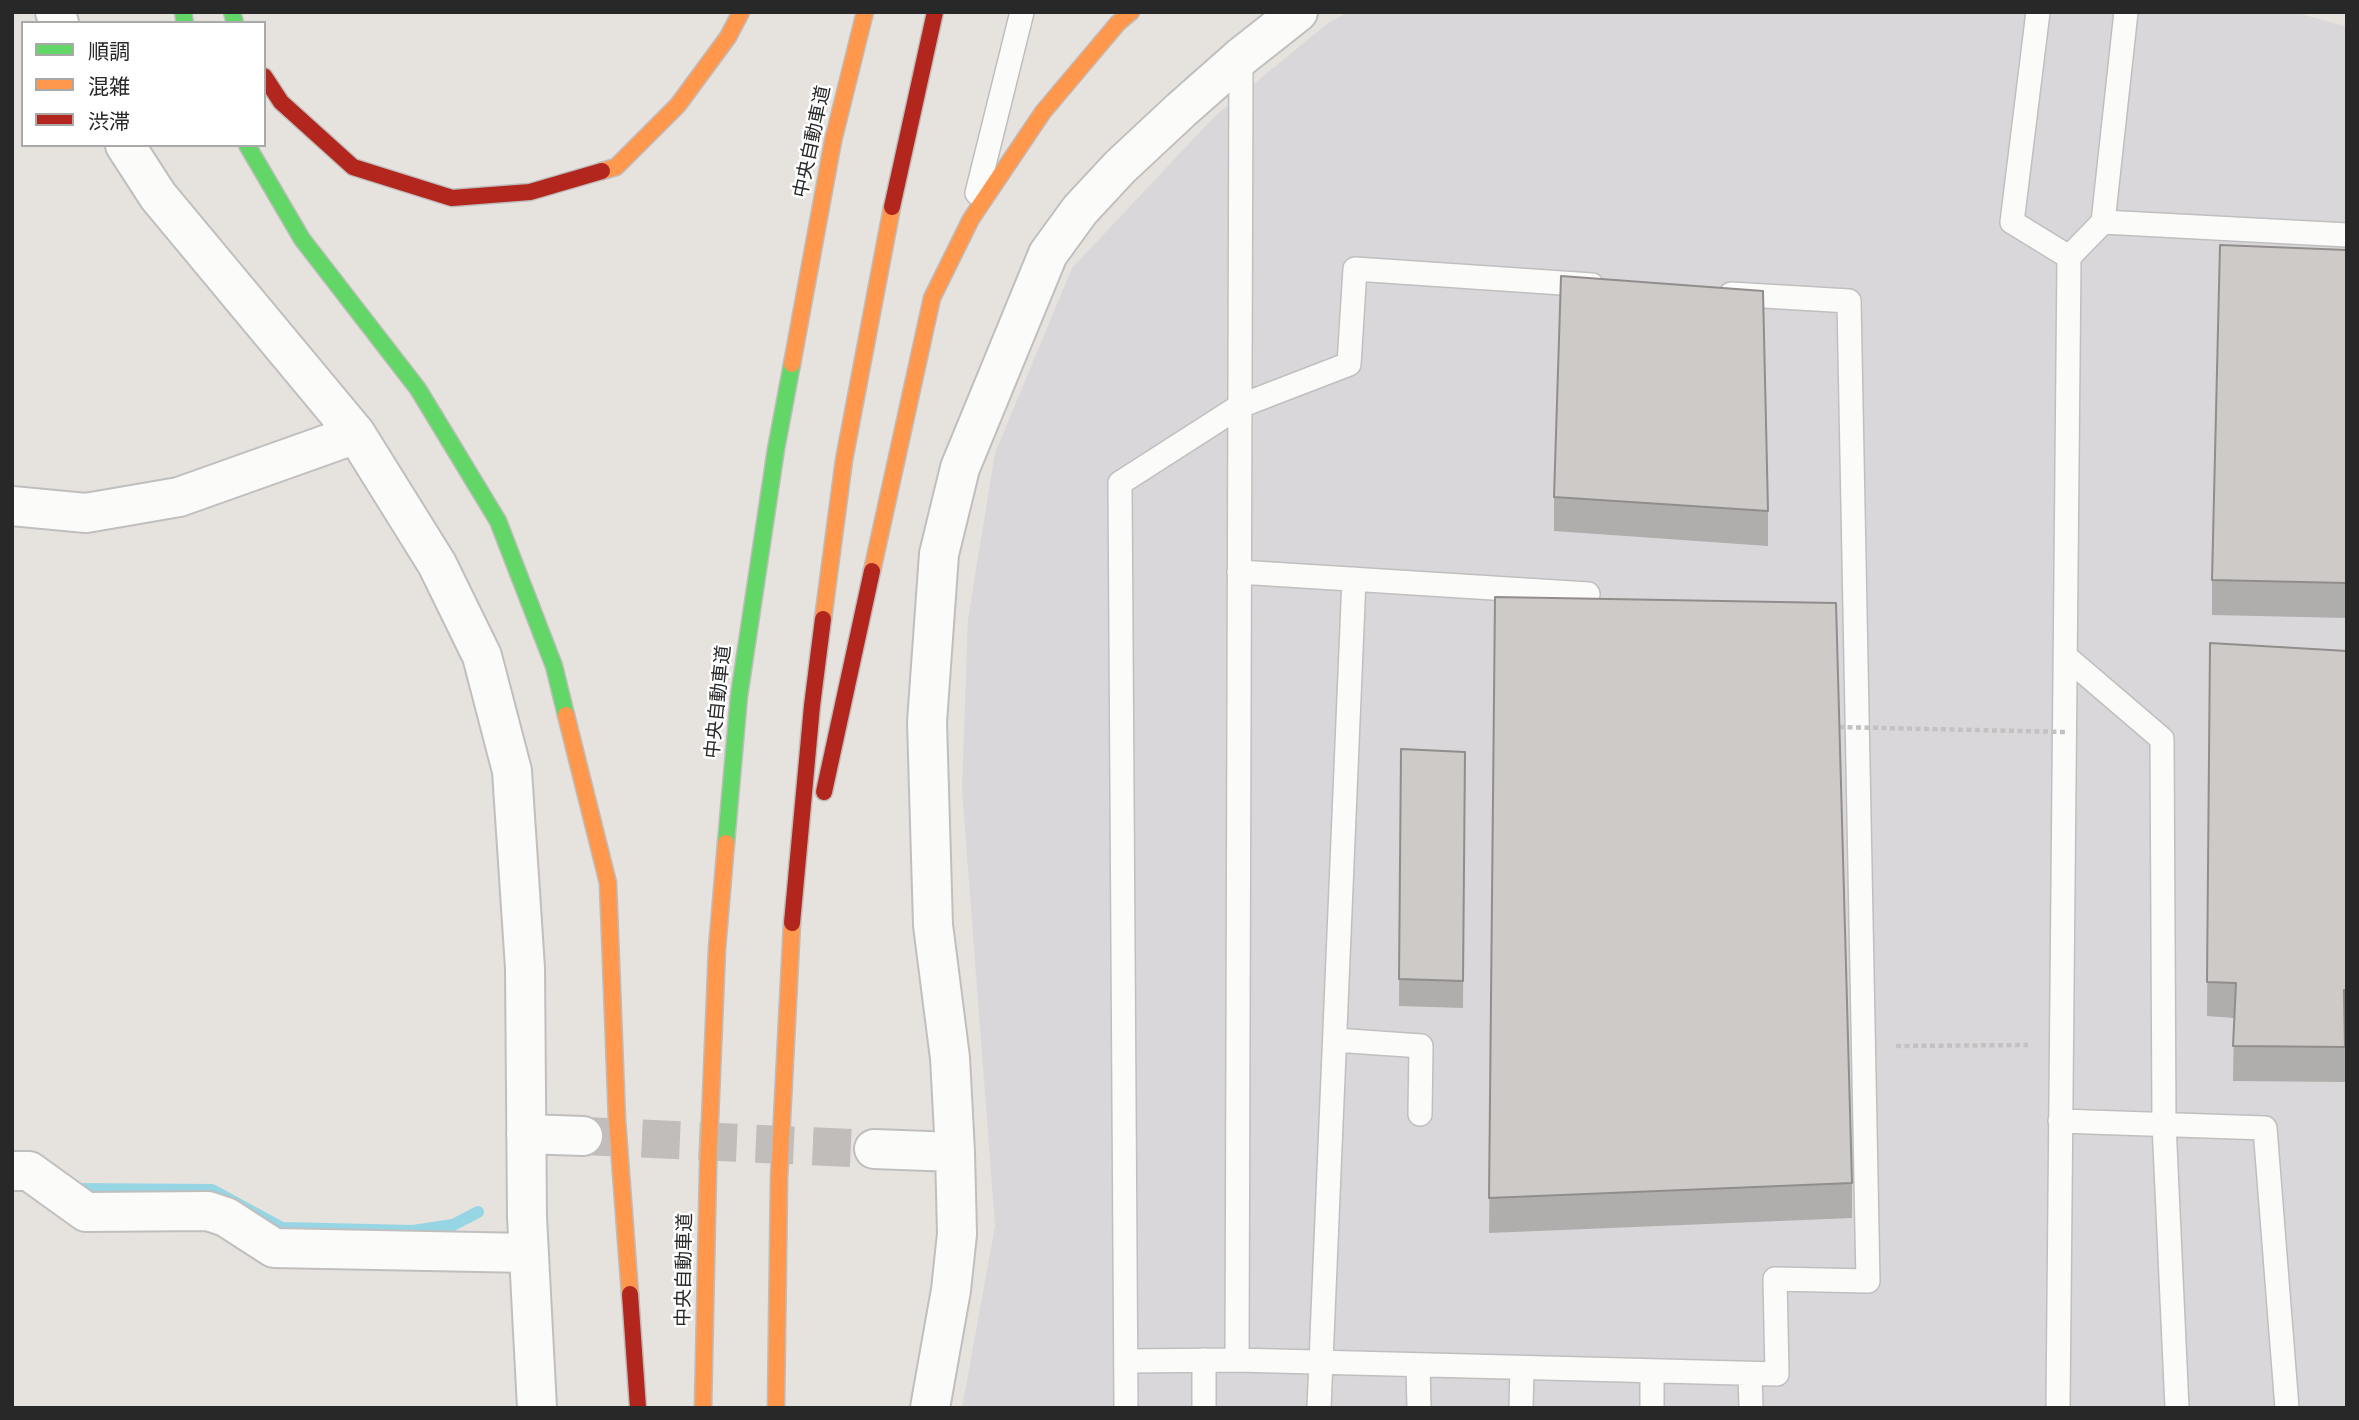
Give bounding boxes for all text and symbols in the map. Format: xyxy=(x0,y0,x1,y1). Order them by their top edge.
legend xyxy=(21,21,266,147)
text: 順調 xyxy=(88,39,130,65)
text: 混雑 xyxy=(88,74,130,100)
street label: 中央自動車道 xyxy=(790,84,836,200)
text: 渋滞 xyxy=(88,109,130,135)
street label: 中央自動車道 xyxy=(702,644,736,760)
street label: 中央自動車道 xyxy=(673,1213,697,1327)

